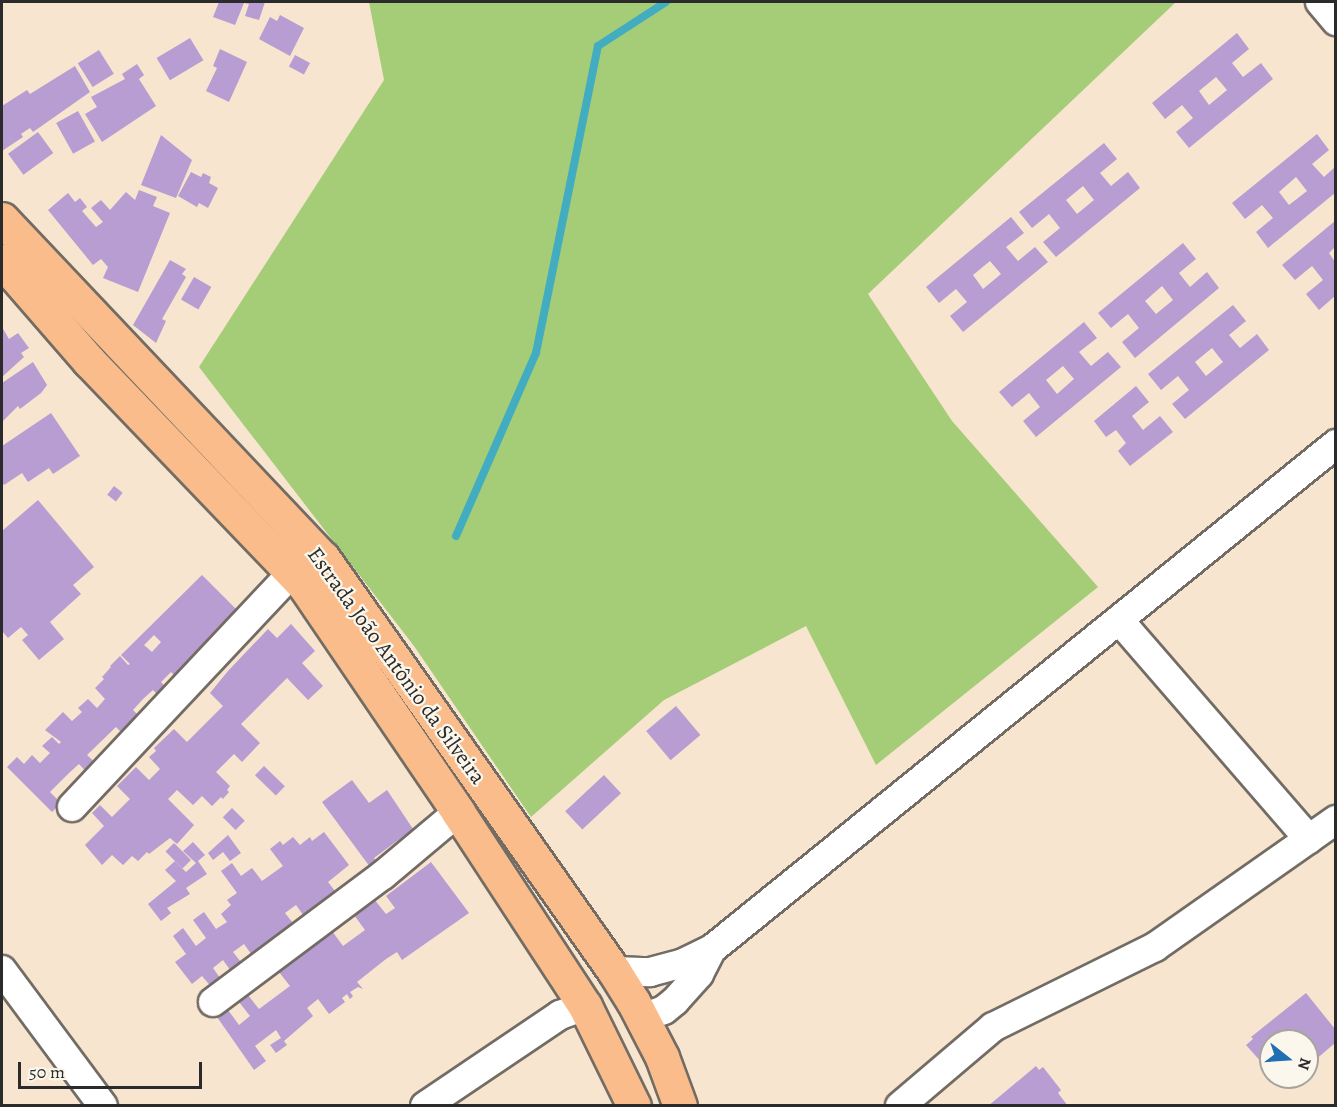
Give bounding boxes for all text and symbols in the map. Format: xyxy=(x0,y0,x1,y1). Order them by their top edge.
street label: Estrada João Antônio da Silveira xyxy=(301,542,491,790)
north arrow xyxy=(1259,1029,1319,1089)
scale bar xyxy=(21,1050,206,1088)
text: N xyxy=(1292,1055,1317,1072)
text: 50 m xyxy=(29,1060,65,1084)

